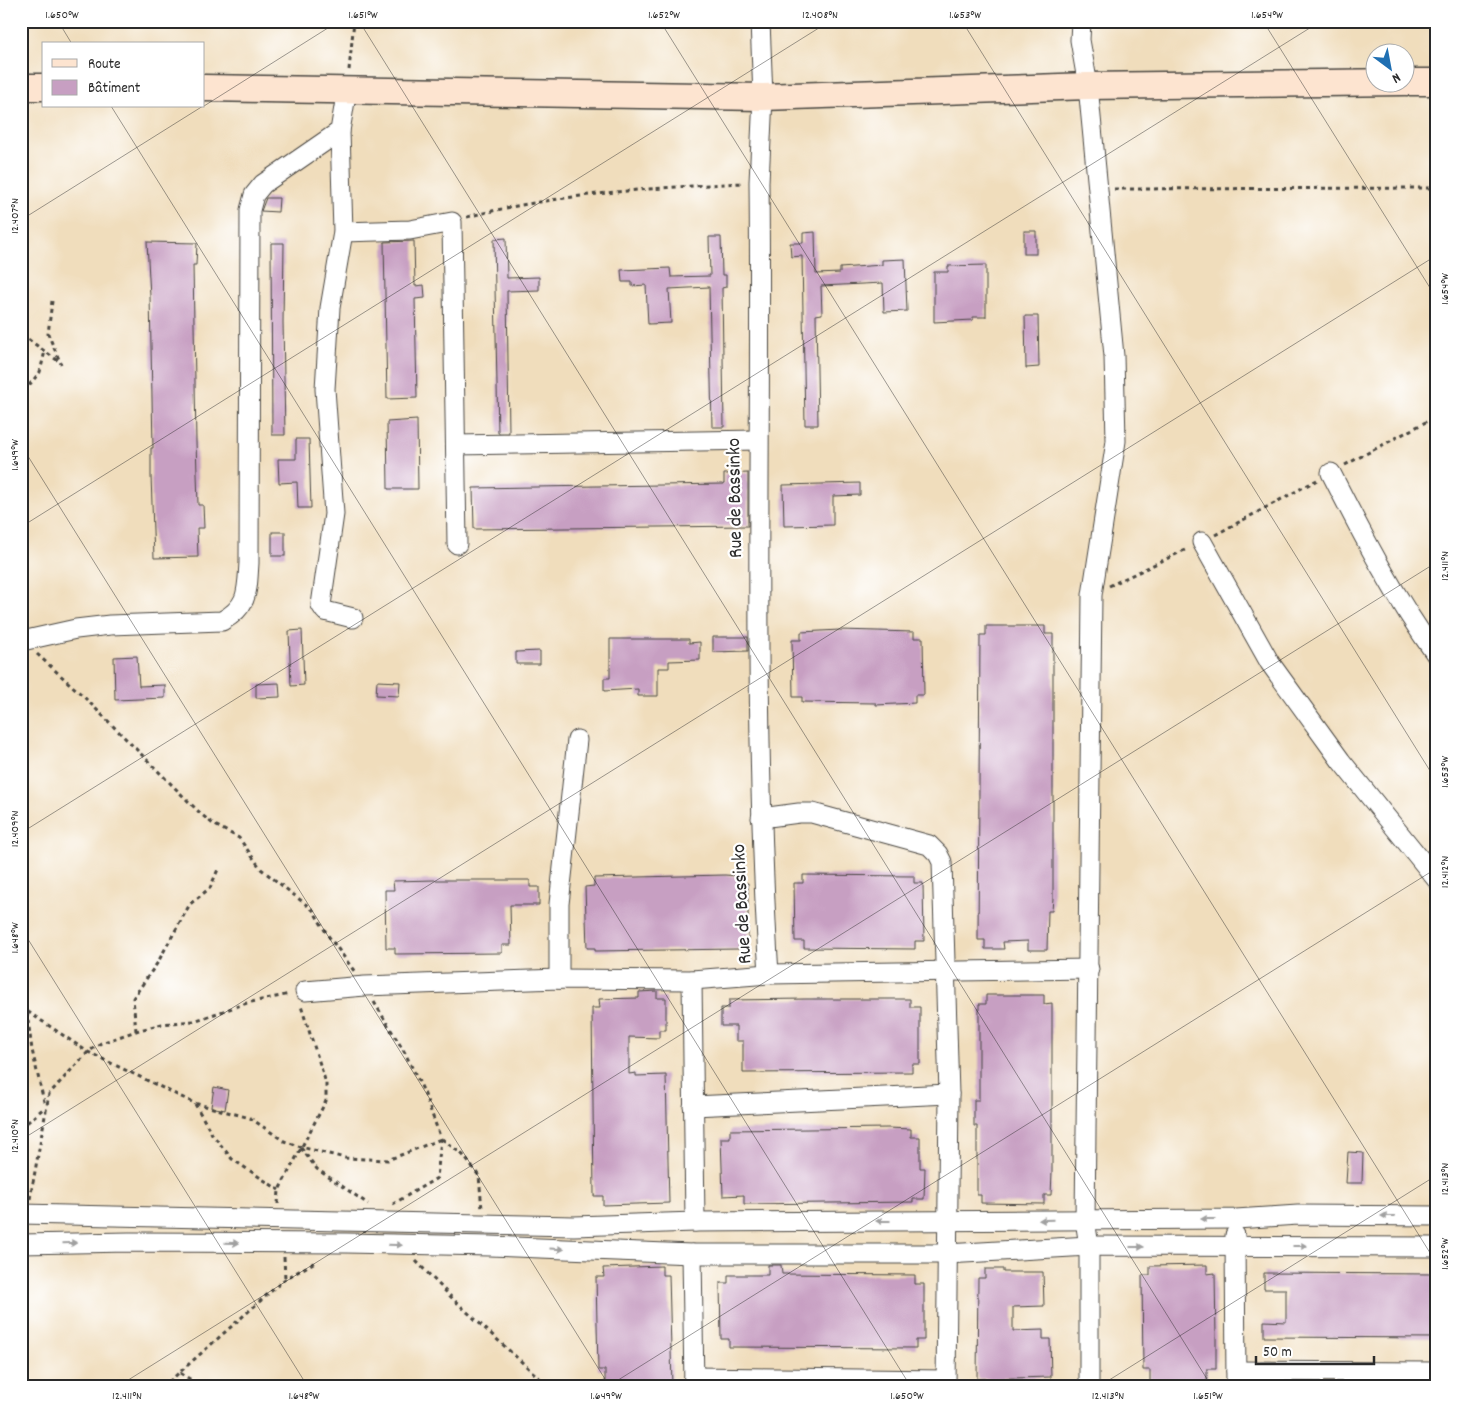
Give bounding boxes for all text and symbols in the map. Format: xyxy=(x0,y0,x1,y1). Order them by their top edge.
text: 1.650°W xyxy=(45,7,79,24)
text: 1.651°W xyxy=(348,7,378,24)
text: 1.652°W xyxy=(648,7,680,24)
text: 12.408°N xyxy=(802,7,838,24)
text: 1.653°W xyxy=(949,7,981,24)
text: 1.654°W xyxy=(1251,7,1283,24)
legend xyxy=(42,42,205,108)
north arrow xyxy=(1366,42,1416,92)
text: Route xyxy=(88,54,121,76)
text: N xyxy=(1388,67,1404,88)
text: Bâtiment xyxy=(88,78,141,100)
text: 12.407°N xyxy=(7,198,24,234)
text: 1.654°W xyxy=(1437,273,1454,305)
street label: Rue de Bassinko xyxy=(721,438,751,558)
text: 1.649°W xyxy=(7,439,24,471)
text: 12.411°N xyxy=(1437,551,1454,581)
text: 1.653°W xyxy=(1437,756,1454,788)
text: 12.409°N xyxy=(7,811,24,847)
street label: Rue de Bassinko xyxy=(726,843,760,965)
text: 12.412°N xyxy=(1437,856,1454,888)
text: 1.648°W xyxy=(7,922,24,954)
text: 12.410°N xyxy=(7,1119,24,1153)
text: 12.413°N xyxy=(1437,1163,1454,1195)
one-way arrow xyxy=(1380,1212,1396,1220)
one-way arrow xyxy=(1200,1215,1216,1223)
one-way arrow xyxy=(1037,1216,1053,1224)
one-way arrow xyxy=(875,1217,891,1225)
text: 1.652°W xyxy=(1437,1238,1454,1270)
one-way arrow xyxy=(62,1239,78,1247)
one-way arrow xyxy=(225,1239,241,1247)
one-way arrow xyxy=(387,1241,403,1249)
one-way arrow xyxy=(1292,1242,1308,1250)
one-way arrow xyxy=(1130,1243,1146,1251)
one-way arrow xyxy=(550,1246,566,1254)
scale bar xyxy=(1256,1333,1373,1365)
text: 50 m xyxy=(1263,1342,1292,1364)
text: 12.411°N xyxy=(112,1388,142,1405)
text: 1.648°W xyxy=(288,1388,320,1405)
text: 1.649°W xyxy=(590,1388,622,1405)
text: 1.650°W xyxy=(890,1388,924,1405)
text: 12.413°N xyxy=(1092,1388,1124,1405)
text: 1.651°W xyxy=(1193,1388,1223,1405)

